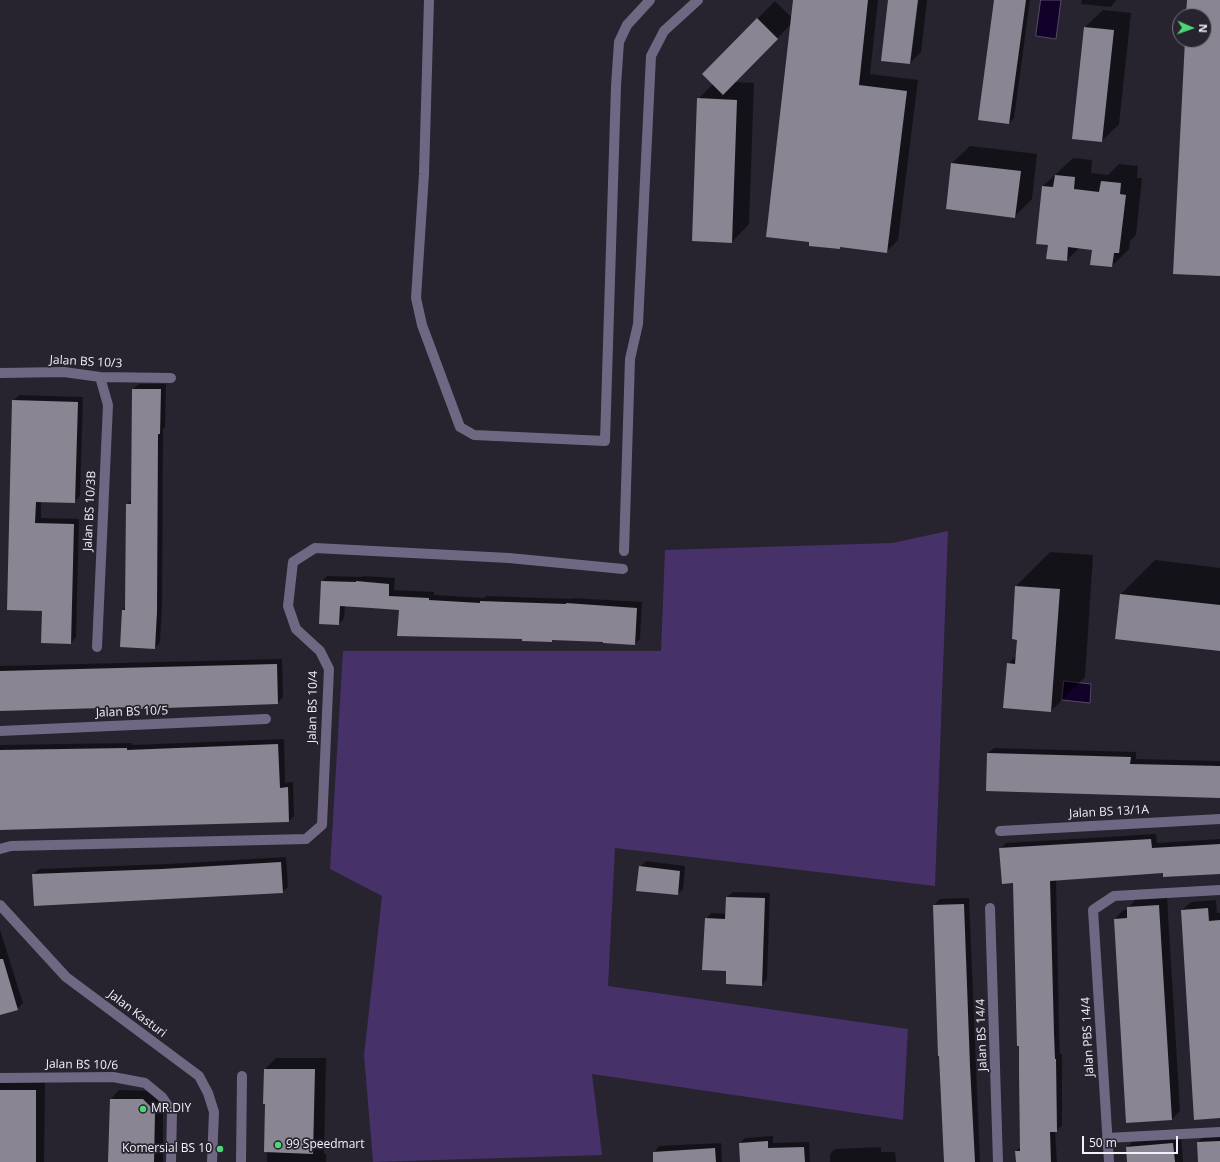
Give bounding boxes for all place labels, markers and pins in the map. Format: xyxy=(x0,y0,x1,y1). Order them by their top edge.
place label: MR.DIY xyxy=(151,1102,191,1116)
marker: MR.DIY xyxy=(138,1104,148,1114)
place label: 99 Speedmart xyxy=(286,1138,365,1152)
marker: 99 Speedmart xyxy=(273,1140,283,1150)
place label: Komersial BS 10 xyxy=(122,1142,212,1156)
marker: Komersial BS 10 xyxy=(215,1144,225,1154)

